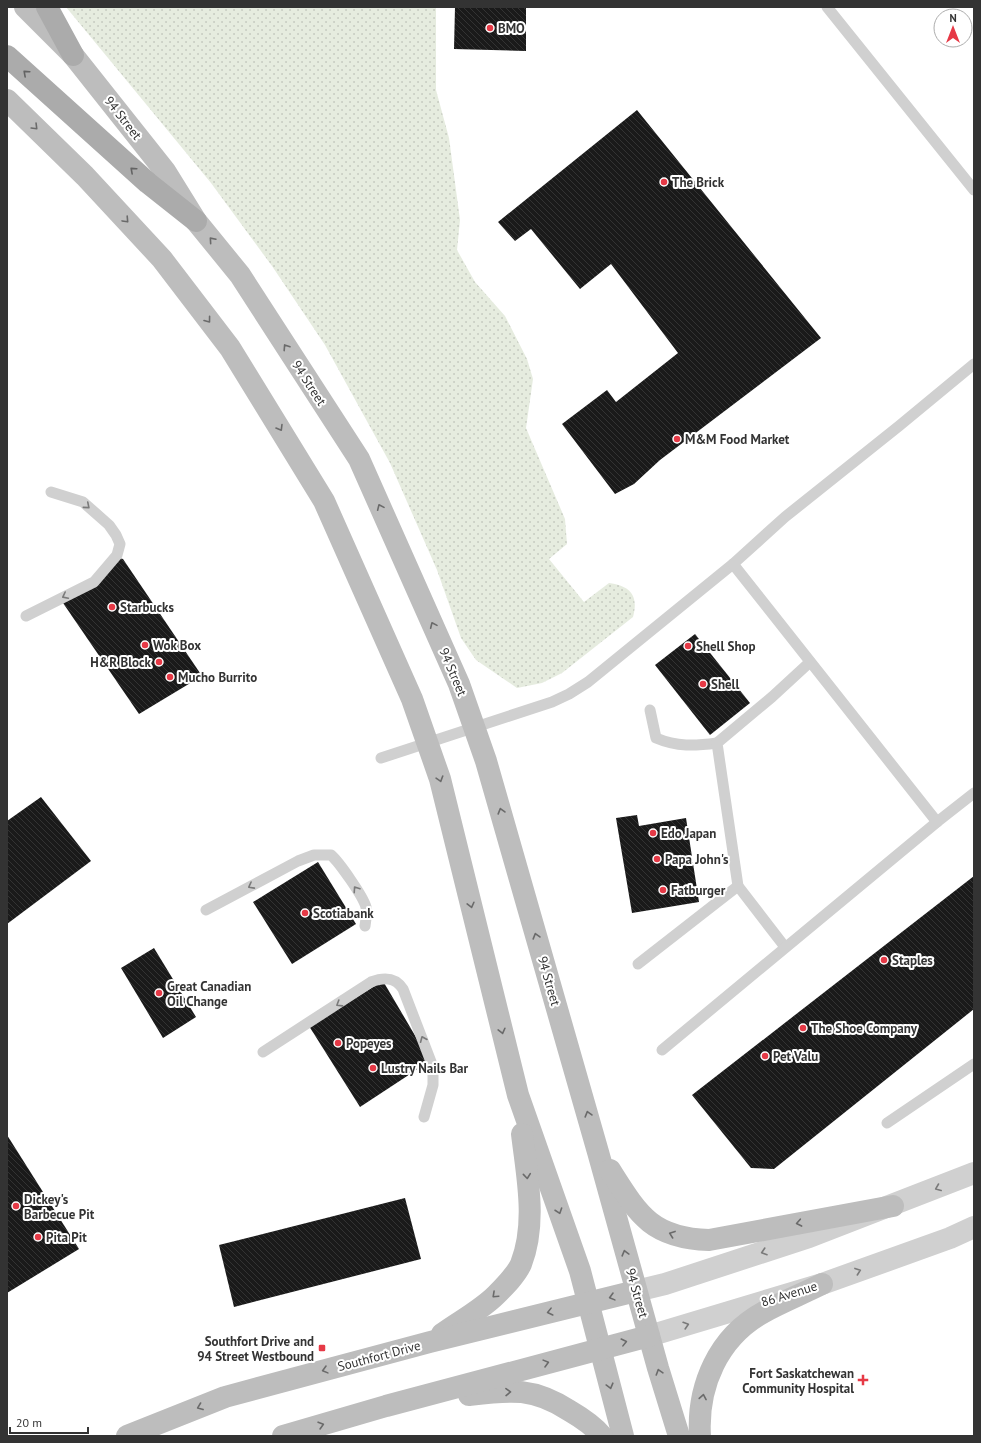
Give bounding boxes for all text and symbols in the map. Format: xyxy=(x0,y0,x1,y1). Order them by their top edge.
north arrow xyxy=(933,8,973,48)
text: N xyxy=(949,11,957,25)
place label: BMO xyxy=(498,20,525,37)
marker: BMO xyxy=(485,23,495,33)
one-way arrow xyxy=(24,71,31,78)
street label: 94 Street xyxy=(101,93,146,144)
one-way arrow xyxy=(30,122,38,130)
one-way arrow xyxy=(131,167,138,174)
place label: The Brick xyxy=(672,174,725,191)
marker: The Brick xyxy=(659,177,669,187)
one-way arrow xyxy=(121,215,128,223)
one-way arrow xyxy=(209,237,217,245)
one-way arrow xyxy=(203,316,211,323)
one-way arrow xyxy=(284,344,291,351)
street label: 94 Street xyxy=(288,357,330,409)
one-way arrow xyxy=(275,424,282,431)
place label: M&M Food Market xyxy=(685,431,790,448)
marker: M&M Food Market xyxy=(672,434,682,444)
one-way arrow xyxy=(82,502,90,509)
one-way arrow xyxy=(377,503,385,511)
one-way arrow xyxy=(62,592,69,599)
place label: Starbucks xyxy=(120,599,174,616)
marker: Starbucks xyxy=(107,602,117,612)
one-way arrow xyxy=(430,622,438,630)
place label: Wok Box xyxy=(153,637,201,654)
place label: Shell Shop xyxy=(696,638,756,655)
marker: Wok Box xyxy=(140,640,150,650)
marker: Shell Shop xyxy=(683,641,693,651)
street label: 94 Street xyxy=(435,645,471,699)
place label: H&R Block xyxy=(90,654,152,671)
marker: H&R Block xyxy=(154,657,164,667)
place label: Mucho Burrito xyxy=(178,669,257,686)
marker: Mucho Burrito xyxy=(165,672,175,682)
place label: Shell xyxy=(711,676,739,693)
marker: Shell xyxy=(698,679,708,689)
one-way arrow xyxy=(435,775,444,782)
one-way arrow xyxy=(497,807,505,814)
place label: Edo Japan xyxy=(661,825,716,842)
marker: Edo Japan xyxy=(648,828,658,838)
place label: Papa John's xyxy=(665,851,729,868)
marker: Papa John's xyxy=(652,854,662,864)
one-way arrow xyxy=(248,881,256,889)
place label: Fatburger xyxy=(671,882,726,899)
marker: Fatburger xyxy=(658,885,668,895)
one-way arrow xyxy=(354,887,361,894)
one-way arrow xyxy=(467,902,475,908)
place label: Scotiabank xyxy=(313,905,374,922)
marker: Scotiabank xyxy=(300,908,310,918)
one-way arrow xyxy=(532,932,541,939)
place label: Staples xyxy=(892,952,933,969)
street label: 94 Street xyxy=(534,954,564,1008)
marker: Staples xyxy=(879,955,889,965)
place label: Great Canadian Oil Change xyxy=(167,978,251,1010)
marker: Great Canadian Oil Change xyxy=(154,988,164,998)
one-way arrow xyxy=(336,999,343,1006)
place label: The Shoe Company xyxy=(811,1020,918,1037)
marker: The Shoe Company xyxy=(798,1023,808,1033)
one-way arrow xyxy=(498,1028,506,1035)
place label: Popeyes xyxy=(346,1035,392,1052)
one-way arrow xyxy=(420,1036,428,1043)
marker: Popeyes xyxy=(333,1038,343,1048)
place label: Pet Valu xyxy=(773,1048,818,1065)
marker: Pet Valu xyxy=(760,1051,770,1061)
place label: Lustry Nails Bar xyxy=(381,1060,469,1077)
marker: Lustry Nails Bar xyxy=(368,1063,378,1073)
one-way arrow xyxy=(584,1111,592,1118)
one-way arrow xyxy=(522,1173,531,1179)
one-way arrow xyxy=(935,1184,942,1192)
place label: Dickey's Barbecue Pit xyxy=(24,1191,95,1223)
marker: Dickey's Barbecue Pit xyxy=(11,1201,21,1211)
one-way arrow xyxy=(554,1208,562,1215)
one-way arrow xyxy=(796,1219,802,1227)
place label: Pita Pit xyxy=(46,1229,87,1246)
one-way arrow xyxy=(668,1231,675,1239)
marker: Pita Pit xyxy=(33,1232,43,1242)
one-way arrow xyxy=(760,1247,767,1256)
one-way arrow xyxy=(622,1250,630,1256)
street label: 94 Street xyxy=(622,1266,652,1320)
one-way arrow xyxy=(855,1268,862,1276)
street label: 86 Avenue xyxy=(759,1277,819,1311)
one-way arrow xyxy=(492,1291,500,1298)
one-way arrow xyxy=(608,1292,615,1301)
one-way arrow xyxy=(546,1308,553,1316)
one-way arrow xyxy=(682,1322,689,1330)
place label: Southfort Drive and 94 Street Westbound xyxy=(197,1333,314,1365)
street label: Southfort Drive xyxy=(336,1337,422,1375)
one-way arrow xyxy=(621,1339,627,1347)
marker: Southfort Drive and 94 Street Westbound xyxy=(317,1343,327,1353)
one-way arrow xyxy=(542,1359,549,1368)
one-way arrow xyxy=(322,1365,329,1374)
place label: Fort Saskatchewan Community Hospital xyxy=(742,1365,854,1397)
one-way arrow xyxy=(655,1369,664,1376)
marker: Fort Saskatchewan Community Hospital xyxy=(857,1374,869,1386)
one-way arrow xyxy=(605,1382,614,1389)
one-way arrow xyxy=(505,1387,511,1396)
one-way arrow xyxy=(698,1394,707,1400)
one-way arrow xyxy=(197,1402,204,1410)
scale bar xyxy=(10,1409,88,1435)
text: 20 m xyxy=(16,1415,42,1430)
one-way arrow xyxy=(317,1421,324,1430)

